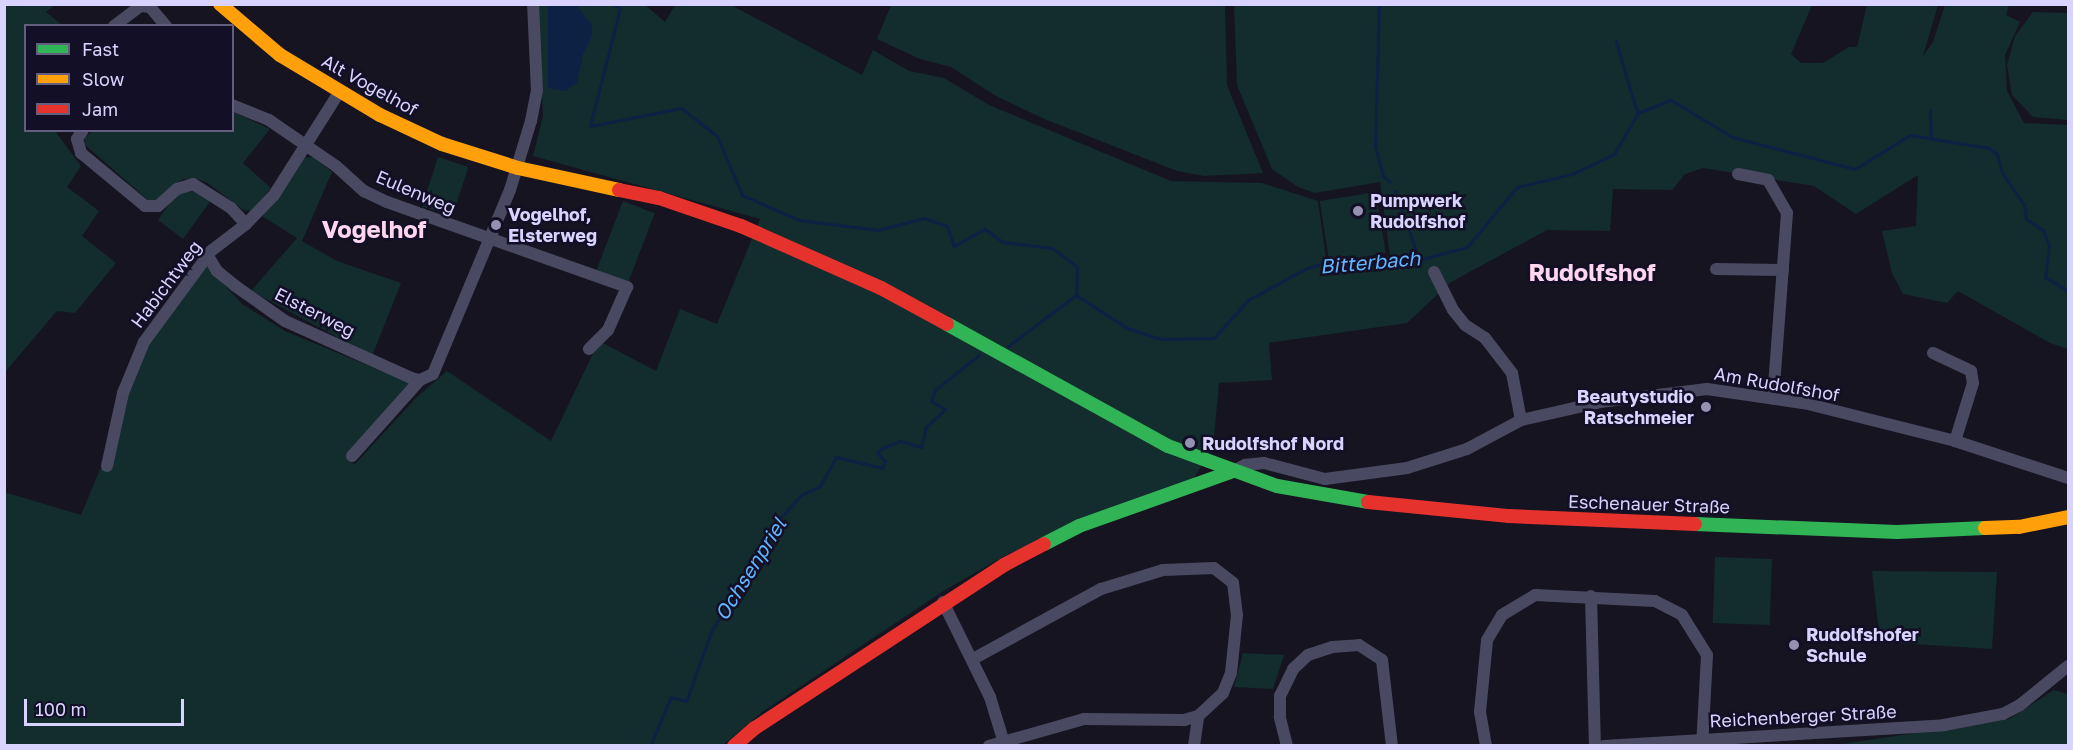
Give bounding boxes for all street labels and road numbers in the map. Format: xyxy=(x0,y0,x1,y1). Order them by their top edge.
street label: Alt Vogelhof xyxy=(318,50,422,120)
street label: Eulenweg xyxy=(373,166,459,218)
street label: Habichtweg xyxy=(126,236,206,332)
street label: Elsterweg xyxy=(271,283,359,341)
street label: Am Rudolfshof xyxy=(1713,362,1841,406)
street label: Eschenauer Straße xyxy=(1568,490,1730,518)
street label: Reichenberger Straße xyxy=(1709,700,1897,732)

